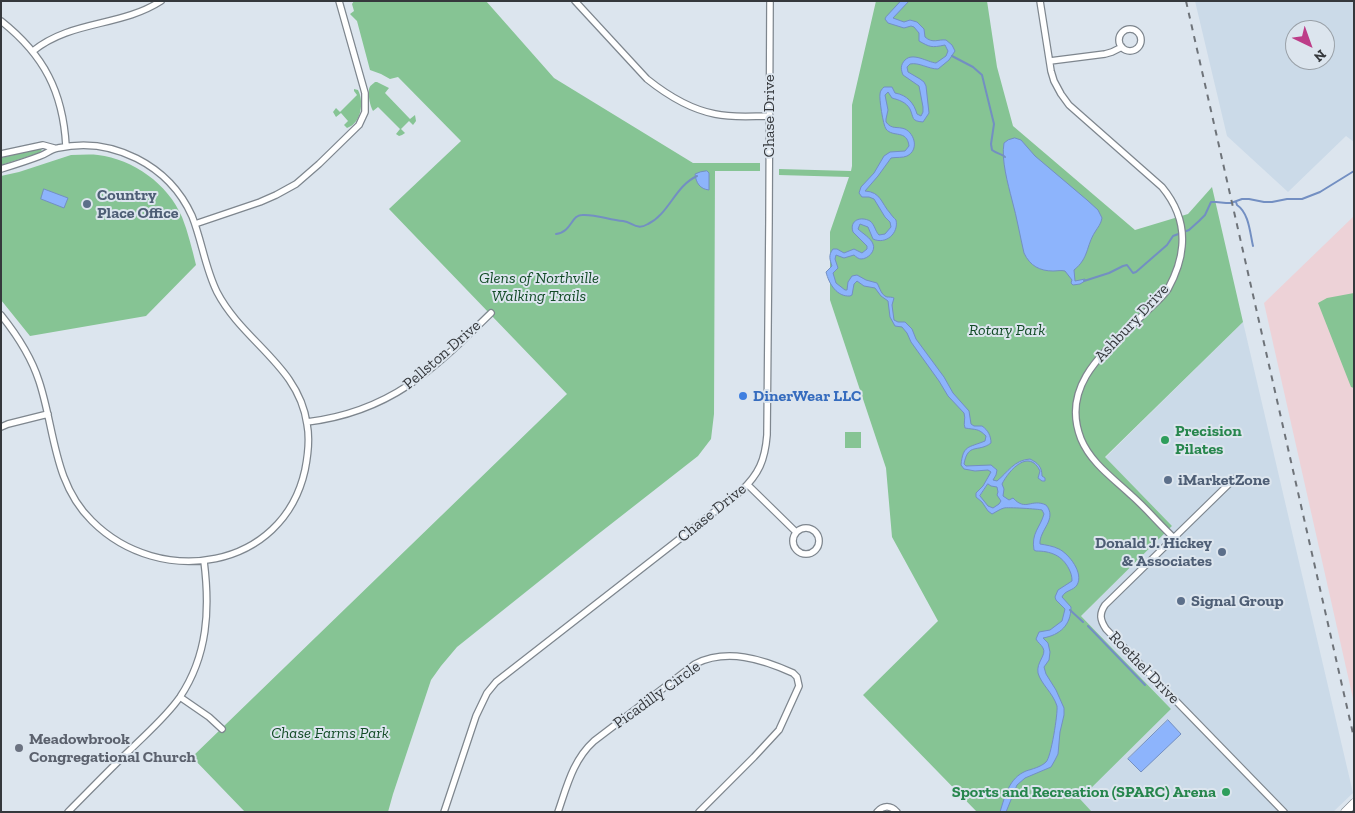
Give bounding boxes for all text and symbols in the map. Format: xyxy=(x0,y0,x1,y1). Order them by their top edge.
north arrow xyxy=(1285,20,1335,70)
text: N xyxy=(1310,46,1329,66)
street label: Chase Drive xyxy=(759,75,779,157)
place label: Country Place Office xyxy=(97,185,179,223)
marker: Country Place Office xyxy=(81,198,93,210)
park label: Glens of Northville Walking Trails xyxy=(479,268,599,306)
street label: Ashbury Drive xyxy=(1091,280,1173,366)
street label: Pellston Drive xyxy=(399,316,485,394)
park label: Rotary Park xyxy=(969,320,1045,340)
place label: DinerWear LLC xyxy=(753,386,861,406)
marker: DinerWear LLC xyxy=(737,390,749,402)
place label: Precision Pilates xyxy=(1175,421,1242,459)
marker: Precision Pilates xyxy=(1159,434,1171,446)
place label: iMarketZone xyxy=(1178,470,1270,490)
marker: iMarketZone xyxy=(1162,474,1174,486)
street label: Chase Drive xyxy=(674,479,750,547)
place label: Donald J. Hickey & Associates xyxy=(1095,533,1212,571)
marker: Donald J. Hickey & Associates xyxy=(1216,546,1228,558)
place label: Signal Group xyxy=(1191,591,1284,611)
marker: Signal Group xyxy=(1175,595,1187,607)
street label: Roethel Drive xyxy=(1105,628,1183,708)
street label: Picadilly Circle xyxy=(610,657,704,733)
park label: Chase Farms Park xyxy=(271,723,389,743)
place label: Meadowbrook Congregational Church xyxy=(29,729,196,767)
marker: Meadowbrook Congregational Church xyxy=(13,742,25,754)
place label: Sports and Recreation (SPARC) Arena xyxy=(952,782,1216,802)
marker: Sports and Recreation (SPARC) Arena xyxy=(1220,786,1232,798)

